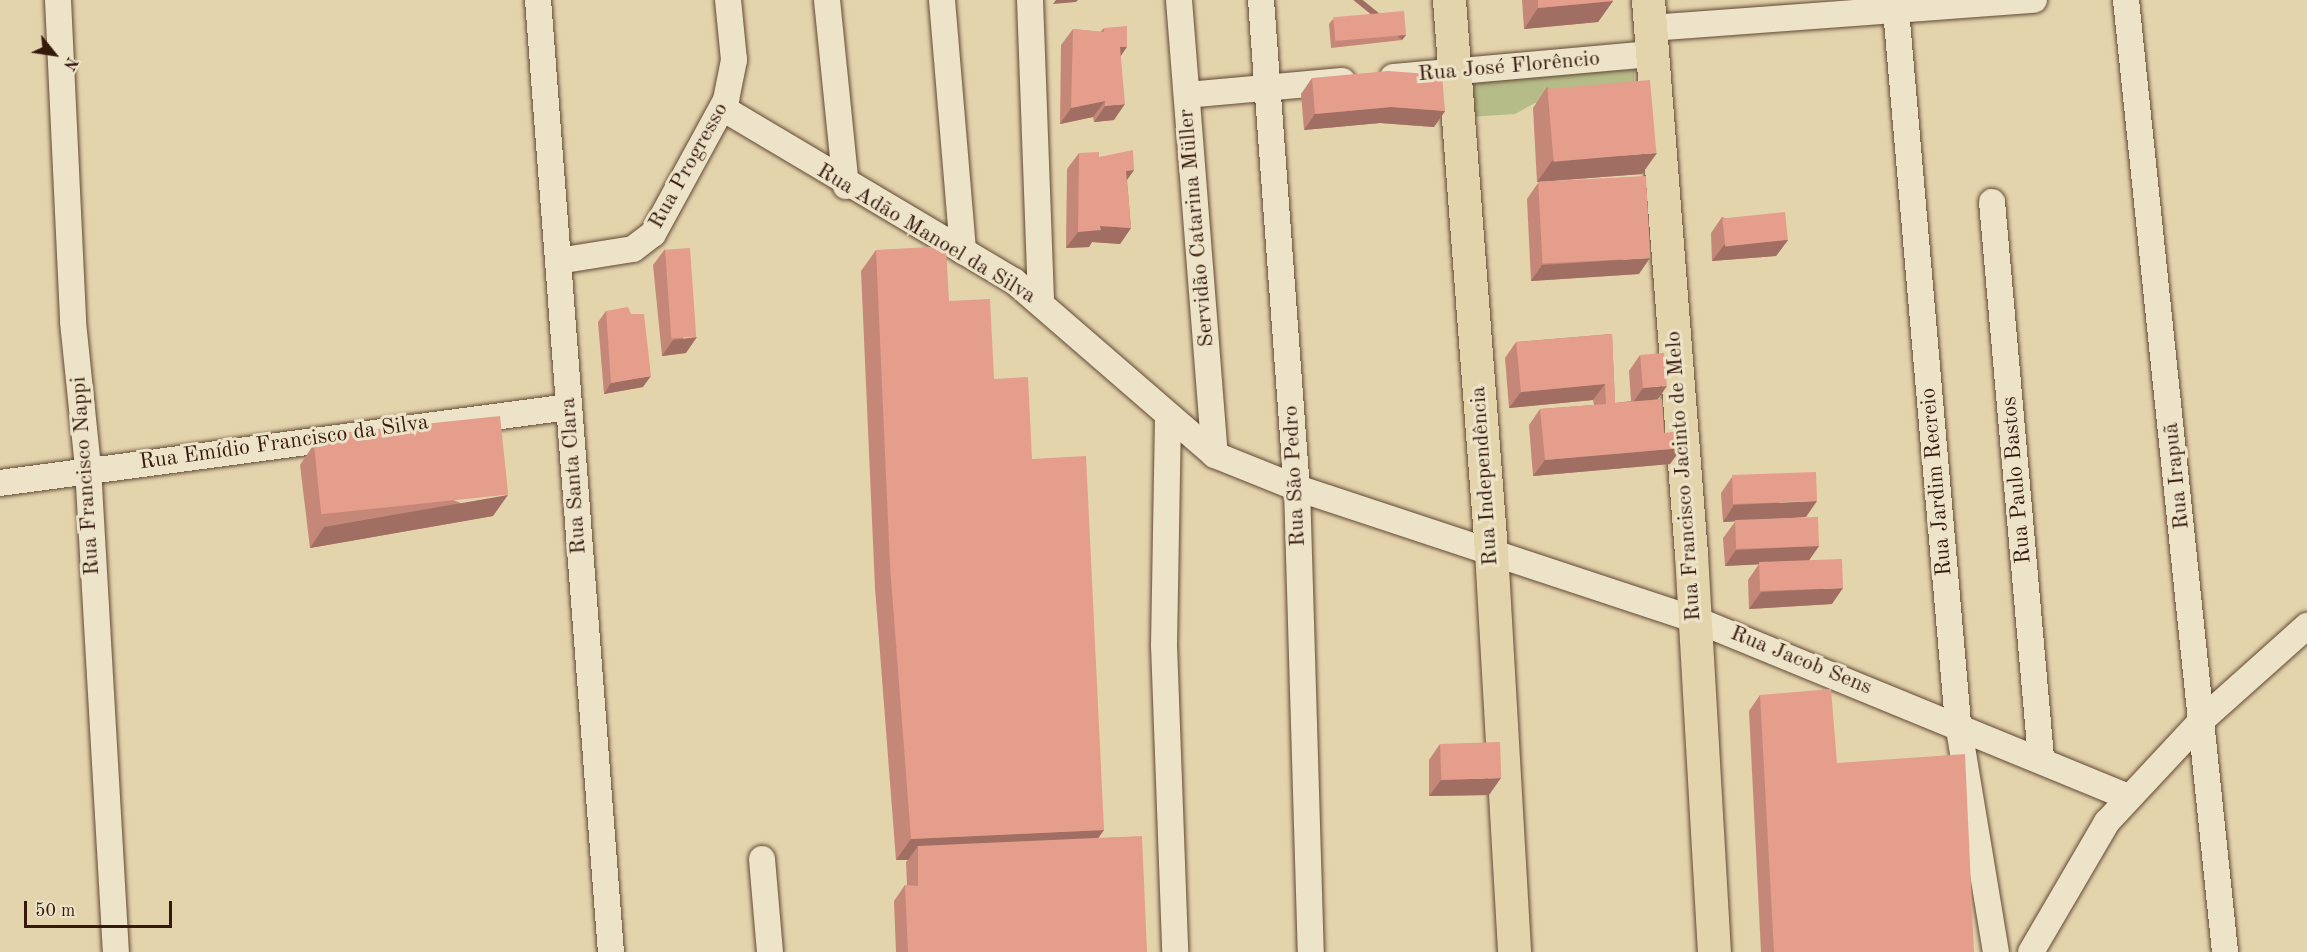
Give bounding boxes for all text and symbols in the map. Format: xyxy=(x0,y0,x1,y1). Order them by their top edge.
north arrow xyxy=(24,24,84,84)
street label: Rua José Florêncio xyxy=(1417,46,1601,88)
text: N xyxy=(60,54,80,72)
street label: Rua Progresso xyxy=(643,98,735,234)
street label: Servidão Catarina Müller xyxy=(1173,108,1221,348)
street label: Rua Adão Manoel da Silva xyxy=(812,158,1040,310)
street label: Rua Francisco Jacinto de Melo xyxy=(1661,330,1707,622)
street label: Rua Francisco Nappi xyxy=(66,376,106,576)
street label: Rua Independência xyxy=(1466,385,1504,567)
street label: Rua Jardim Recreio xyxy=(1916,387,1958,577)
street label: Rua Paulo Bastos xyxy=(1997,395,2037,565)
street label: Rua Santa Clara xyxy=(555,397,593,555)
street label: Rua São Pedro xyxy=(1278,405,1312,547)
street label: Rua Emídio Francisco da Silva xyxy=(138,410,430,476)
street label: Rua Irapuã xyxy=(2158,421,2196,531)
street label: Rua Jacob Sens xyxy=(1726,621,1876,701)
scale bar xyxy=(27,889,176,927)
text: 50 m xyxy=(35,902,75,920)

